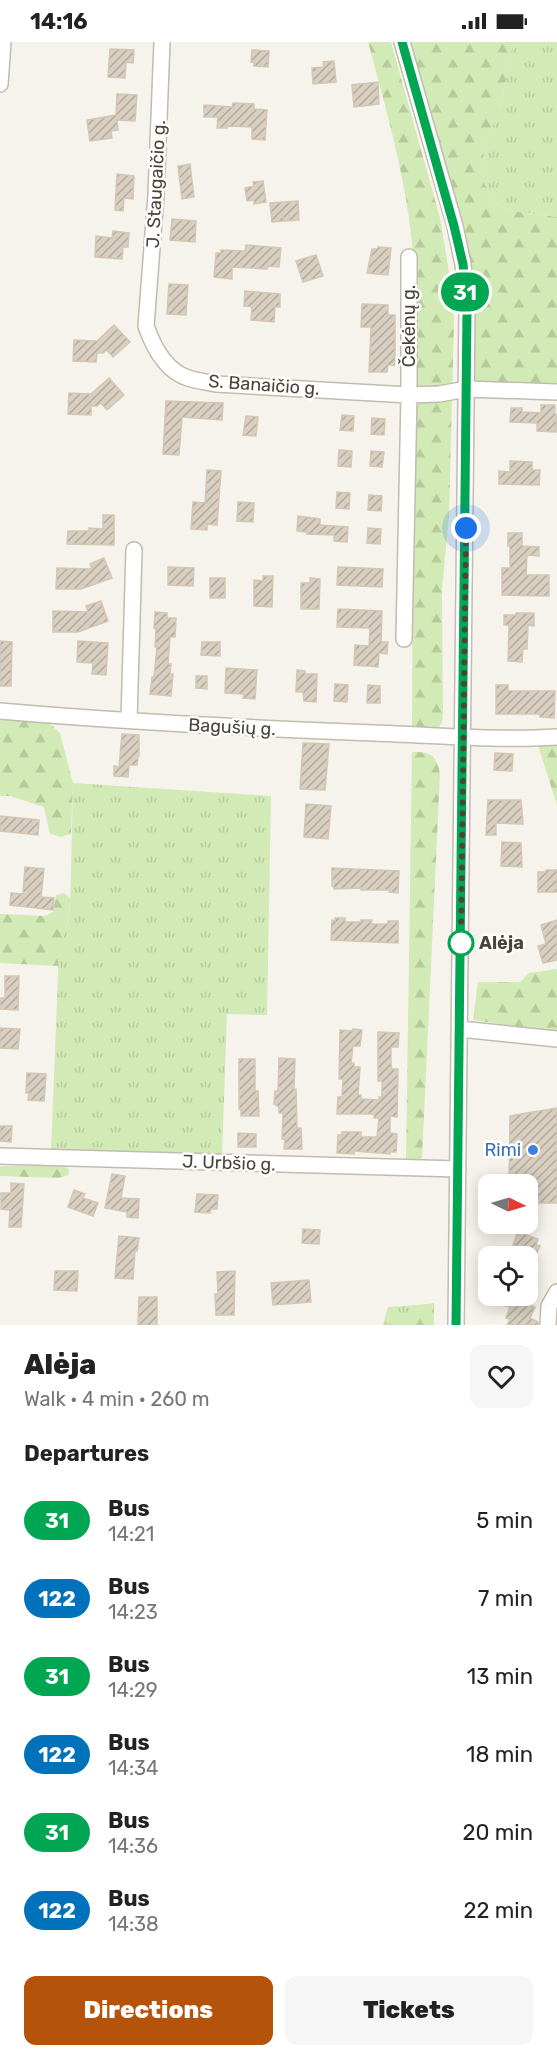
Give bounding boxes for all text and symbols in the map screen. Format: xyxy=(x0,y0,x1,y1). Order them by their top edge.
text: 14:16 xyxy=(30,8,88,35)
street label: J. Staugaičio g. xyxy=(142,119,170,249)
line badge: 31 xyxy=(438,272,492,312)
text: 31 xyxy=(453,280,477,305)
street label: Čekėnų g. xyxy=(398,285,420,367)
street label: S. Banaičio g. xyxy=(208,370,320,400)
your location xyxy=(451,513,481,543)
street label: Bagušių g. xyxy=(188,714,276,740)
marker: Alėja xyxy=(448,930,474,956)
place label: Alėja xyxy=(479,932,524,954)
place label: Rimi xyxy=(484,1139,521,1161)
marker: Rimi xyxy=(526,1143,540,1157)
street label: J. Urbšio g. xyxy=(182,1150,276,1176)
north arrow xyxy=(478,1174,538,1234)
map controls xyxy=(478,1174,538,1306)
button: locate xyxy=(478,1246,538,1306)
button: heart xyxy=(470,1345,533,1408)
text: Alėja xyxy=(24,1348,96,1381)
text: Walk · 4 min · 260 m xyxy=(24,1387,210,1411)
text: Departures xyxy=(24,1440,149,1467)
text: Bus xyxy=(108,1495,150,1522)
text: 5 min xyxy=(476,1507,533,1534)
text: 31 xyxy=(45,1508,69,1533)
text: 14:21 xyxy=(108,1522,154,1546)
text: Bus xyxy=(108,1573,150,1600)
text: 7 min xyxy=(478,1585,533,1612)
text: 122 xyxy=(38,1586,76,1611)
text: 14:23 xyxy=(108,1600,158,1624)
text: Bus xyxy=(108,1651,150,1678)
text: 13 min xyxy=(467,1663,533,1690)
text: 31 xyxy=(45,1664,69,1689)
text: 14:29 xyxy=(108,1678,158,1702)
text: Bus xyxy=(108,1729,150,1756)
text: 18 min xyxy=(466,1741,533,1768)
text: 122 xyxy=(38,1742,76,1767)
text: 14:34 xyxy=(108,1756,159,1780)
text: Bus xyxy=(108,1807,150,1834)
text: 20 min xyxy=(463,1819,533,1846)
text: 31 xyxy=(45,1820,69,1845)
text: 14:36 xyxy=(108,1834,158,1858)
text: Bus xyxy=(108,1885,150,1912)
text: 22 min xyxy=(464,1897,533,1924)
text: 122 xyxy=(38,1898,76,1923)
text: 14:38 xyxy=(108,1912,159,1936)
button: Directions xyxy=(24,1976,273,2045)
button: Tickets xyxy=(285,1976,533,2045)

